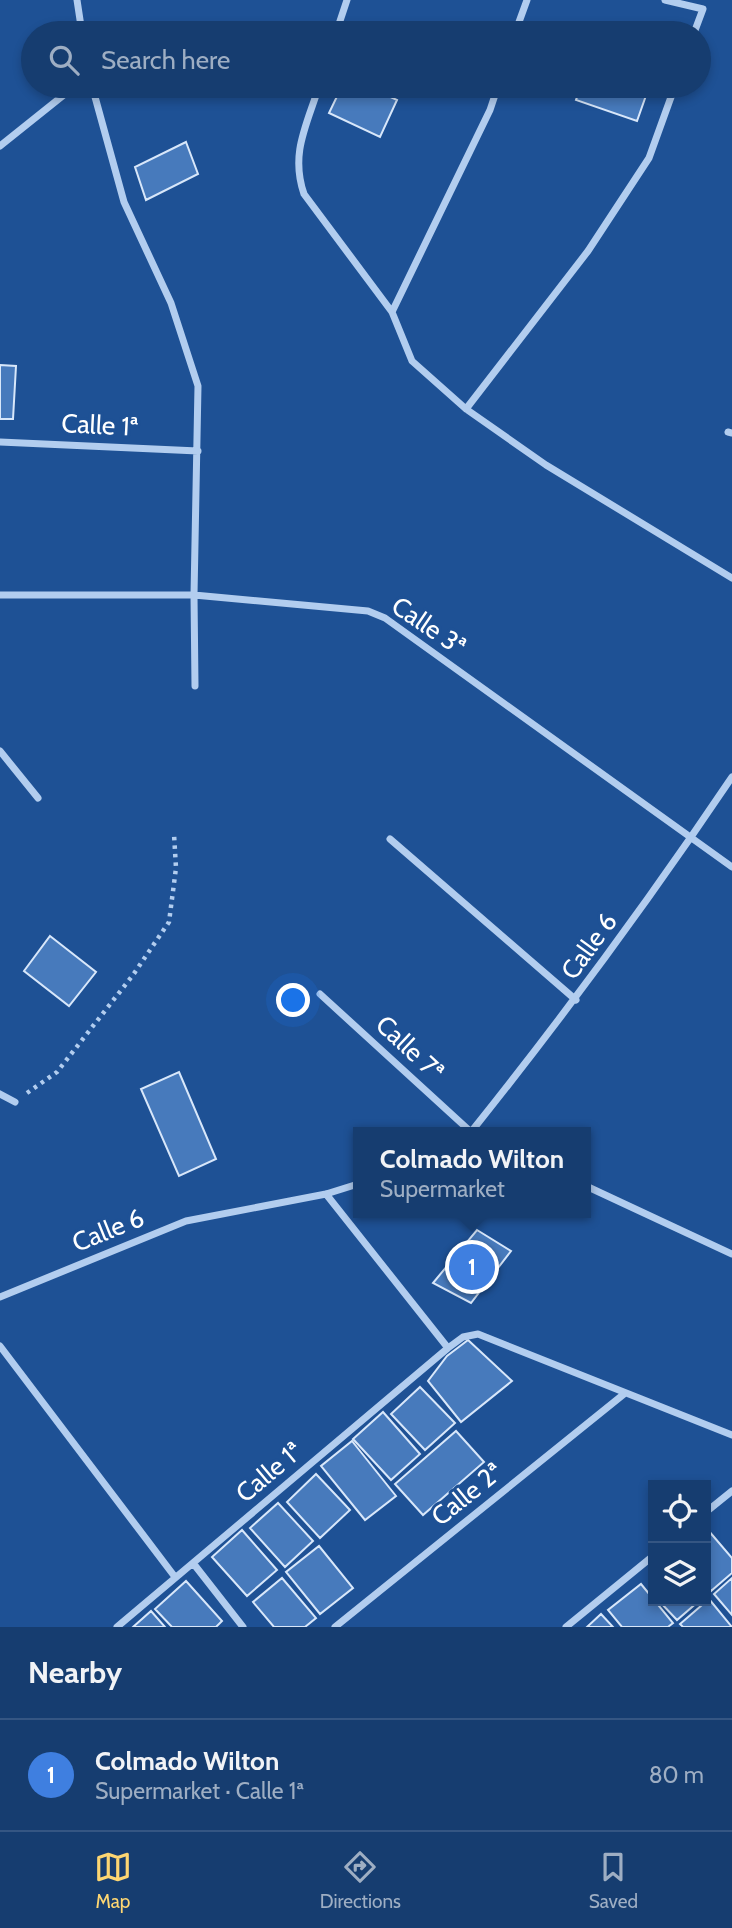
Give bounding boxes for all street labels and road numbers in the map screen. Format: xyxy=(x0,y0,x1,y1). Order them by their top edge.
street label: Calle 1ª xyxy=(61,407,139,443)
street label: Calle 3ª xyxy=(386,590,472,662)
street label: Calle 6 xyxy=(554,906,624,986)
street label: Calle 7ª xyxy=(369,1008,451,1088)
street label: Calle 6 xyxy=(67,1201,149,1259)
street label: Calle 1ª xyxy=(229,1435,309,1509)
street label: Calle 2ª xyxy=(425,1456,509,1532)

